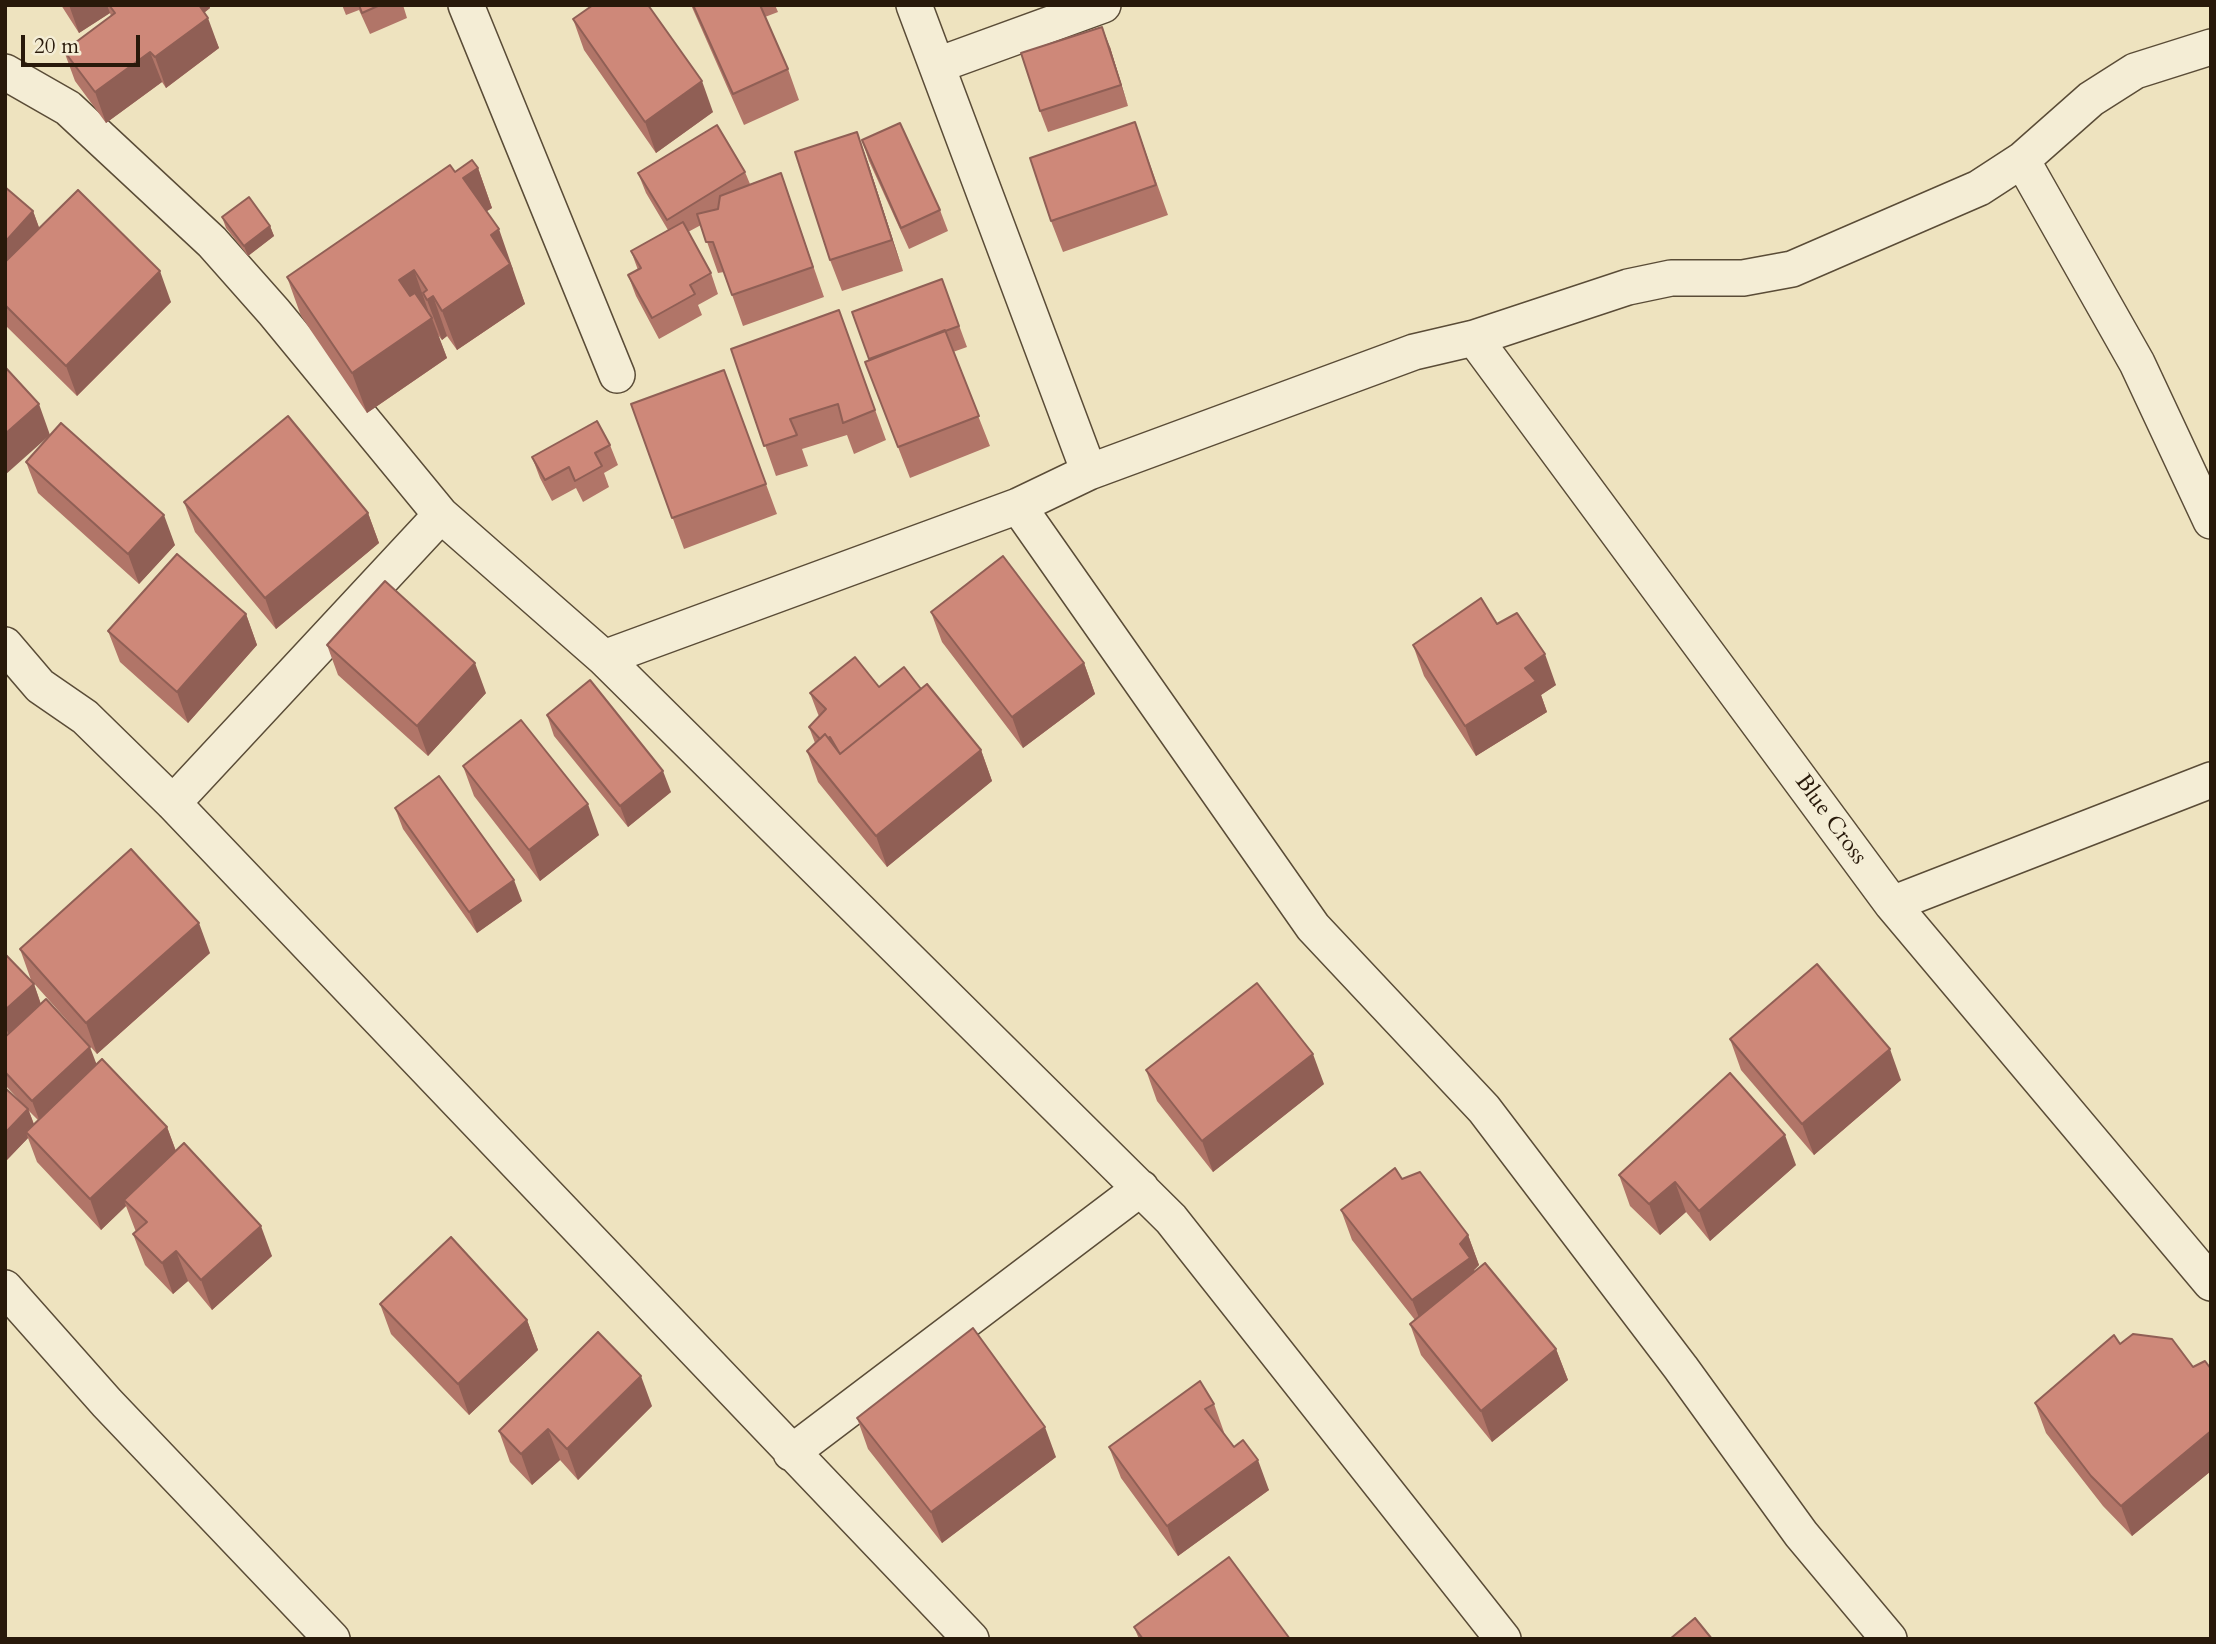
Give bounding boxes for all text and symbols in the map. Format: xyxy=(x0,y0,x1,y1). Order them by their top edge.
scale bar xyxy=(24,21,144,65)
text: 20 m xyxy=(34,32,79,61)
street label: Blue Cross xyxy=(1788,770,1872,870)

